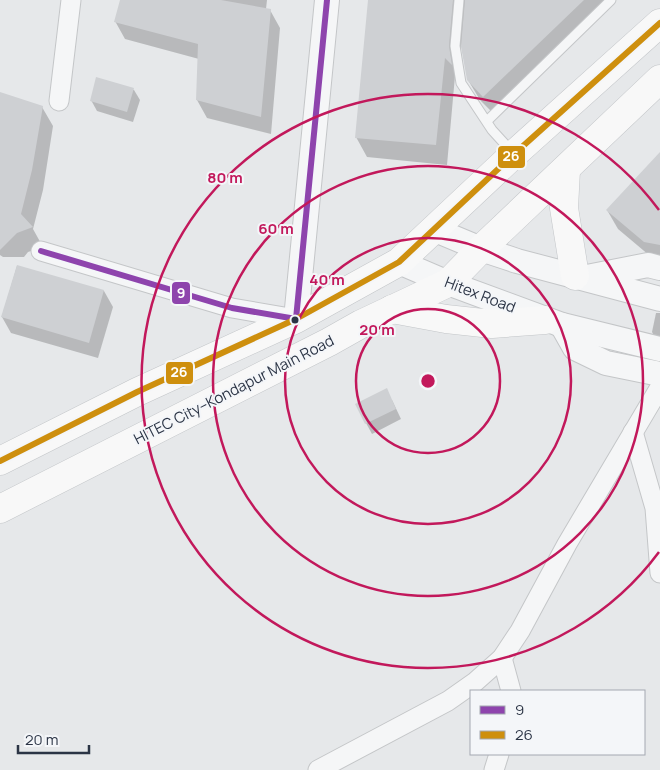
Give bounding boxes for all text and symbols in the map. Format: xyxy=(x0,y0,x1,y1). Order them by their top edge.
line badge: 26 xyxy=(497,145,526,169)
text: 26 xyxy=(502,146,520,165)
text: 80 m xyxy=(207,167,243,188)
text: 60 m xyxy=(258,218,294,239)
text: 40 m xyxy=(309,269,345,290)
street label: Hitex Road xyxy=(442,271,519,318)
line badge: 9 xyxy=(171,281,191,305)
text: 9 xyxy=(177,283,185,302)
unlabelled marker xyxy=(290,315,300,325)
text: 20 m xyxy=(359,319,395,340)
street label: HITEC City–Kondapur Main Road xyxy=(130,330,337,449)
line badge: 26 xyxy=(165,361,194,385)
text: 26 xyxy=(170,362,188,381)
centre of rings xyxy=(419,372,437,390)
legend xyxy=(470,690,645,755)
text: 9 xyxy=(515,699,524,720)
scale bar xyxy=(18,722,89,754)
text: 26 xyxy=(515,724,533,745)
text: 20 m xyxy=(25,729,58,750)

